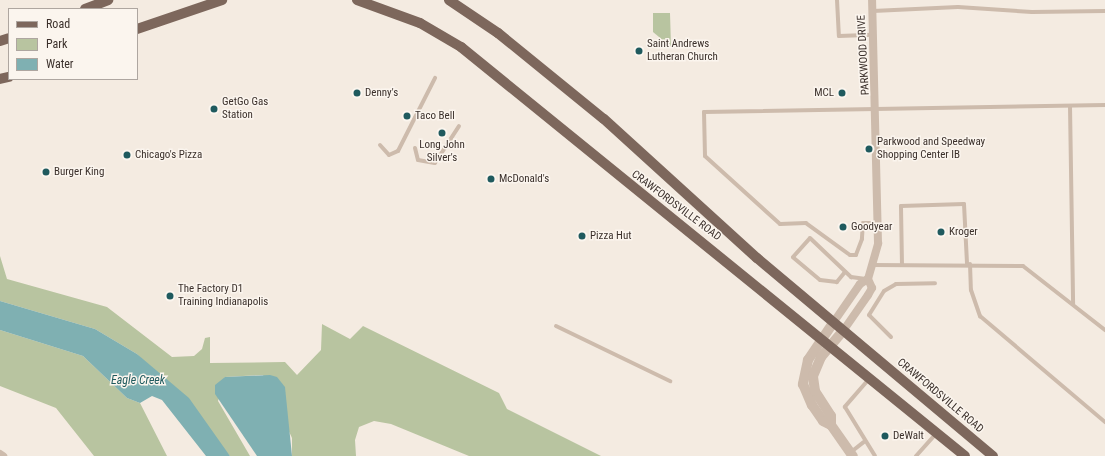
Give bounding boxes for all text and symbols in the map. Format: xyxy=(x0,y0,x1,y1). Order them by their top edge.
legend xyxy=(8,8,138,80)
street label: PARKWOOD DRIVE xyxy=(855,14,873,96)
text: Road xyxy=(46,17,70,31)
text: Park xyxy=(46,37,67,51)
place label: Saint Andrews Lutheran Church xyxy=(647,38,718,64)
marker: Saint Andrews Lutheran Church xyxy=(634,46,644,56)
text: Water xyxy=(46,57,74,71)
place label: Denny's xyxy=(365,86,398,100)
place label: MCL xyxy=(814,86,834,100)
marker: Denny's xyxy=(352,88,362,98)
marker: MCL xyxy=(837,88,847,98)
place label: GetGo Gas Station xyxy=(222,96,268,122)
marker: GetGo Gas Station xyxy=(209,104,219,114)
place label: Taco Bell xyxy=(415,109,455,123)
marker: Taco Bell xyxy=(402,111,412,121)
marker: Long John Silver's xyxy=(437,128,447,138)
place label: Parkwood and Speedway Shopping Center IB xyxy=(877,136,985,162)
place label: Long John Silver's xyxy=(419,139,465,165)
marker: Parkwood and Speedway Shopping Center IB xyxy=(864,144,874,154)
place label: Chicago's Pizza xyxy=(135,148,202,162)
marker: Chicago's Pizza xyxy=(122,150,132,160)
place label: Burger King xyxy=(54,165,104,179)
marker: Burger King xyxy=(41,167,51,177)
street label: CRAWFORDSVILLE ROAD xyxy=(629,168,723,244)
place label: McDonald's xyxy=(499,172,549,186)
marker: McDonald's xyxy=(486,174,496,184)
place label: Goodyear xyxy=(851,220,892,234)
marker: Goodyear xyxy=(838,222,848,232)
place label: Kroger xyxy=(949,225,978,239)
marker: Kroger xyxy=(936,227,946,237)
place label: Pizza Hut xyxy=(590,229,631,243)
marker: Pizza Hut xyxy=(577,231,587,241)
place label: The Factory D1 Training Indianapolis xyxy=(178,283,268,309)
marker: The Factory D1 Training Indianapolis xyxy=(165,291,175,301)
street label: CRAWFORDSVILLE ROAD xyxy=(894,356,986,436)
water label: Eagle Creek xyxy=(111,374,165,388)
place label: DeWalt xyxy=(893,429,924,443)
marker: DeWalt xyxy=(880,431,890,441)

